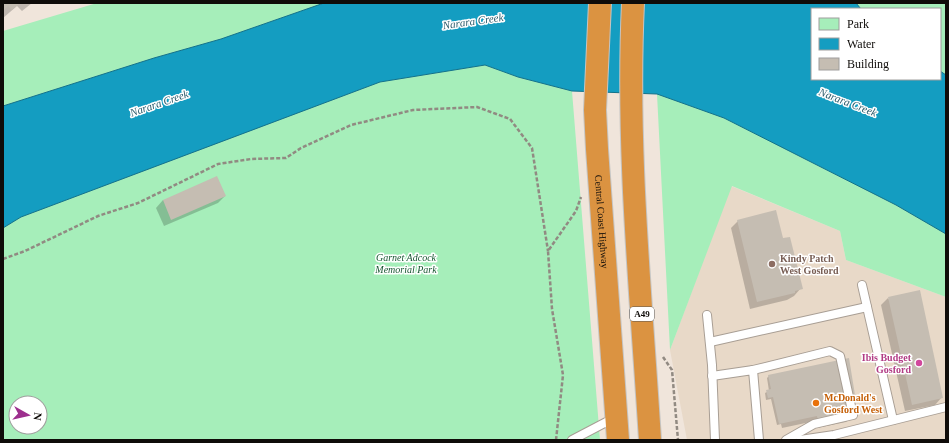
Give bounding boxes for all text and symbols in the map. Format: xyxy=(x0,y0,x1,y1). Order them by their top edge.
legend xyxy=(811,8,941,80)
water label: Narara Creek xyxy=(441,11,505,31)
text: Park xyxy=(847,17,869,31)
text: Water xyxy=(847,37,875,51)
text: Building xyxy=(847,57,889,71)
water label: Narara Creek xyxy=(816,85,880,119)
water label: Narara Creek xyxy=(127,87,191,119)
street label: Central Coast Highway xyxy=(593,174,611,269)
park label: Garnet Adcock Memorial Park xyxy=(374,252,437,275)
place label: Kindy Patch West Gosford xyxy=(780,253,839,276)
marker: Kindy Patch West Gosford xyxy=(767,259,777,269)
road number: A49 xyxy=(630,307,654,321)
place label: Ibis Budget Gosford xyxy=(862,352,912,375)
marker: Ibis Budget Gosford xyxy=(914,358,924,368)
place label: McDonald's Gosford West xyxy=(824,392,883,415)
north arrow xyxy=(8,395,48,435)
marker: McDonald's Gosford West xyxy=(811,398,821,408)
text: N xyxy=(31,412,44,421)

